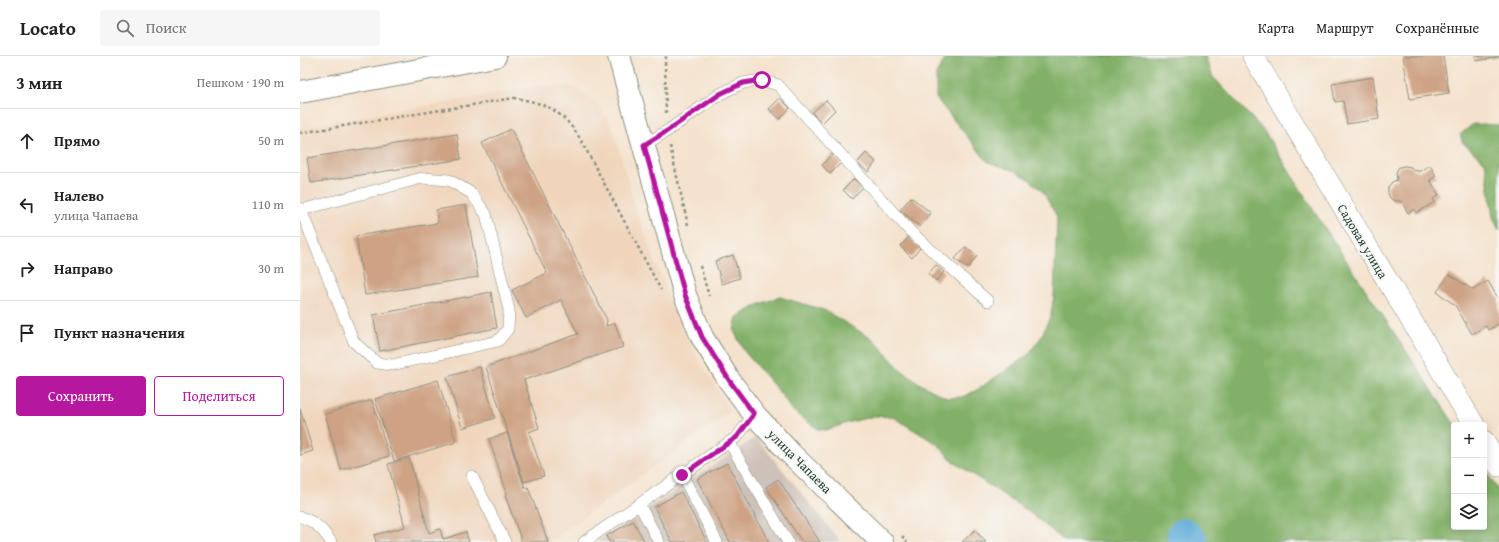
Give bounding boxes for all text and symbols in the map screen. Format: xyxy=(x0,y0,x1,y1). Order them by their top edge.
search box xyxy=(100,10,380,46)
text: Locato xyxy=(20,14,76,42)
icon: search xyxy=(114,17,136,39)
text: Поиск xyxy=(146,17,187,38)
text: Карта xyxy=(1258,18,1294,38)
text: Маршрут xyxy=(1316,18,1374,38)
text: Сохранённые xyxy=(1396,18,1479,38)
text: 3 мин xyxy=(16,70,62,95)
route start xyxy=(753,71,771,89)
text: Пешком · 190 m xyxy=(197,73,284,92)
icon: ahead xyxy=(16,130,38,152)
text: Прямо xyxy=(54,130,100,151)
text: 50 m xyxy=(258,131,284,150)
text: Налево xyxy=(54,185,104,206)
icon: left xyxy=(16,194,38,216)
text: 110 m xyxy=(252,195,284,214)
street label: Садовая улица xyxy=(1333,200,1393,283)
text: улица Чапаева xyxy=(54,206,138,225)
icon: right xyxy=(16,258,38,280)
text: Направо xyxy=(54,258,113,279)
text: 30 m xyxy=(258,259,284,278)
icon: arrive xyxy=(16,322,38,344)
text: Пункт назначения xyxy=(54,322,185,343)
button: Сохранить xyxy=(16,376,146,416)
button: Поделиться xyxy=(154,376,284,416)
map controls xyxy=(1451,422,1487,530)
button: + xyxy=(1451,422,1487,458)
street label: улица Чапаева xyxy=(762,424,837,498)
button: − xyxy=(1451,458,1487,494)
route end xyxy=(673,466,691,484)
button: layers xyxy=(1451,494,1487,530)

